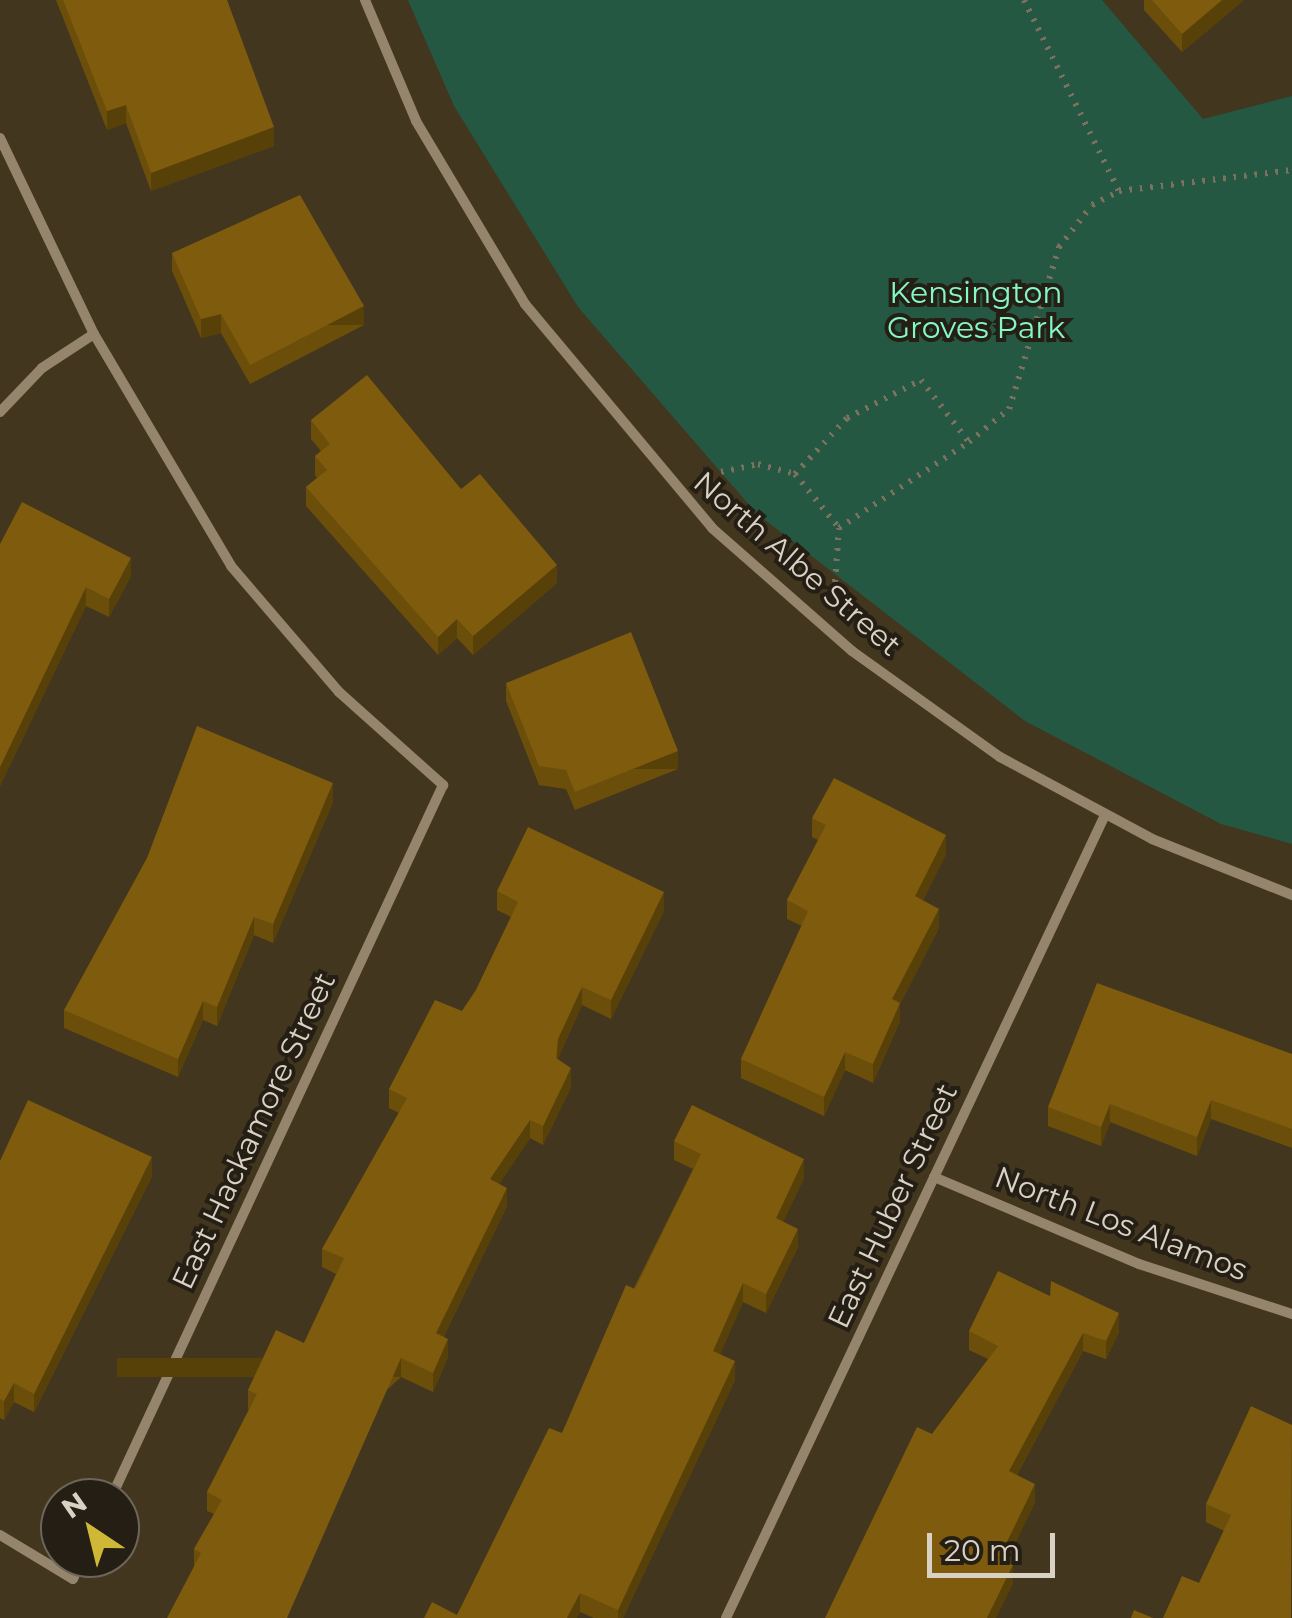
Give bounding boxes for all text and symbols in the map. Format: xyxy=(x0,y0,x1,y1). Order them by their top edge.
park label: Kensington Groves Park xyxy=(887,275,1065,346)
street label: North Albe Street xyxy=(686,464,908,664)
street label: East Hackamore Street xyxy=(165,967,343,1295)
street label: East Huber Street xyxy=(821,1078,965,1334)
street label: North Los Alamos xyxy=(990,1159,1252,1289)
north arrow xyxy=(40,1478,140,1578)
text: N xyxy=(55,1485,93,1525)
scale bar xyxy=(932,1513,1060,1575)
text: 20 m xyxy=(944,1532,1021,1569)

